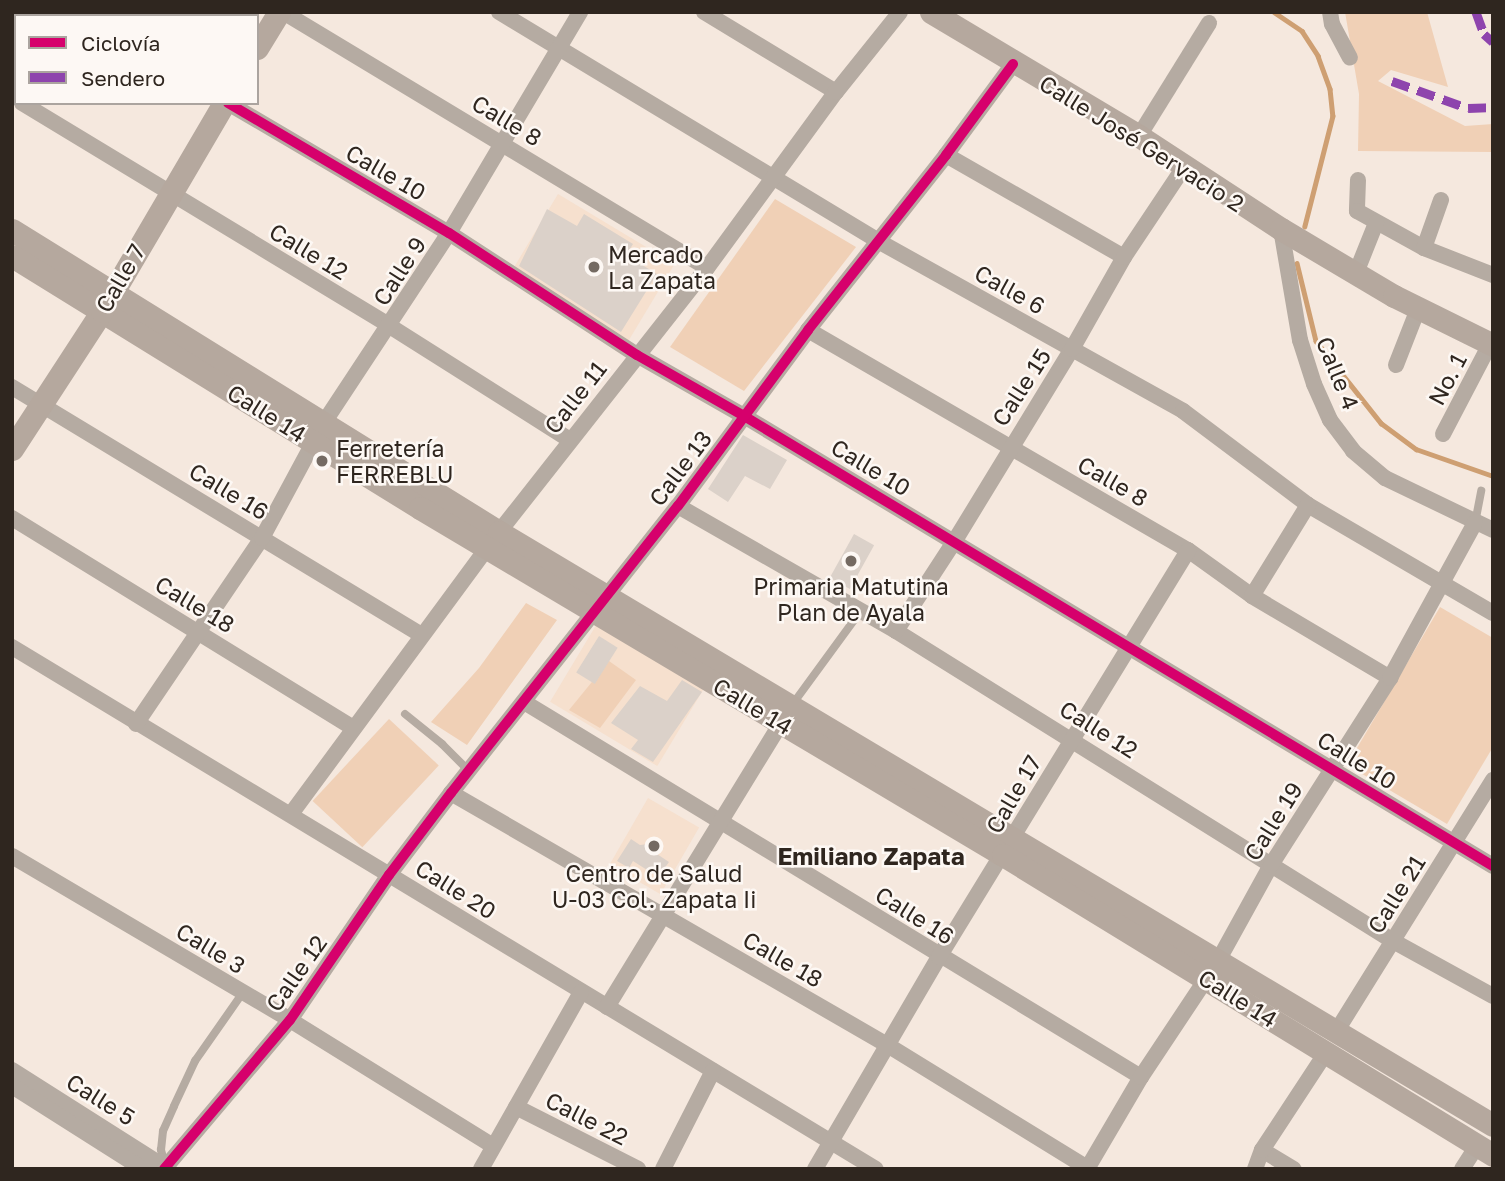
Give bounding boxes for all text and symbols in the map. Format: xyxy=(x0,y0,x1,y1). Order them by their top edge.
legend xyxy=(14,14,259,105)
text: Ciclovía xyxy=(81,30,160,56)
text: Sendero xyxy=(81,65,165,91)
street label: Calle José Gervacio 2 xyxy=(1035,69,1249,217)
street label: Calle 8 xyxy=(467,89,547,151)
street label: Calle 10 xyxy=(341,138,431,206)
street label: Calle 12 xyxy=(265,217,353,285)
street label: Calle 9 xyxy=(367,232,431,310)
street label: Calle 7 xyxy=(89,239,151,317)
place label: Mercado La Zapata xyxy=(608,240,716,294)
street label: Calle 6 xyxy=(970,258,1050,320)
marker: Mercado La Zapata xyxy=(586,259,602,275)
street label: Calle 4 xyxy=(1311,332,1365,414)
street label: Calle 15 xyxy=(986,343,1056,431)
street label: No. 1 xyxy=(1422,348,1472,410)
street label: Calle 11 xyxy=(538,355,612,439)
street label: Calle 14 xyxy=(223,378,311,448)
street label: Calle 13 xyxy=(643,425,717,511)
street label: Calle 10 xyxy=(826,433,916,501)
place label: Ferretería FERREBLU xyxy=(336,434,454,488)
street label: Calle 8 xyxy=(1073,450,1153,512)
marker: Ferretería FERREBLU xyxy=(314,453,330,469)
street label: Calle 16 xyxy=(184,457,274,525)
marker: Primaria Matutina Plan de Ayala xyxy=(843,553,859,569)
street label: Calle 18 xyxy=(150,570,240,638)
place label: Primaria Matutina Plan de Ayala xyxy=(753,572,949,626)
street label: Calle 14 xyxy=(708,672,798,740)
street label: Calle 12 xyxy=(1055,694,1143,764)
street label: Calle 10 xyxy=(1313,725,1401,795)
street label: Calle 17 xyxy=(980,750,1046,838)
street label: Calle 19 xyxy=(1238,777,1308,865)
marker: Centro de Salud U-03 Col. Zapata Ii xyxy=(644,836,664,856)
district label: Emiliano Zapata xyxy=(777,842,965,870)
street label: Calle 21 xyxy=(1361,850,1431,938)
street label: Calle 20 xyxy=(411,853,501,925)
place label: Centro de Salud U-03 Col. Zapata Ii xyxy=(552,859,756,913)
street label: Calle 16 xyxy=(871,880,959,950)
street label: Calle 3 xyxy=(171,917,251,979)
street label: Calle 18 xyxy=(738,925,828,993)
street label: Calle 12 xyxy=(260,930,332,1016)
street label: Calle 14 xyxy=(1194,963,1282,1033)
street label: Calle 5 xyxy=(62,1067,140,1131)
street label: Calle 22 xyxy=(541,1086,633,1150)

